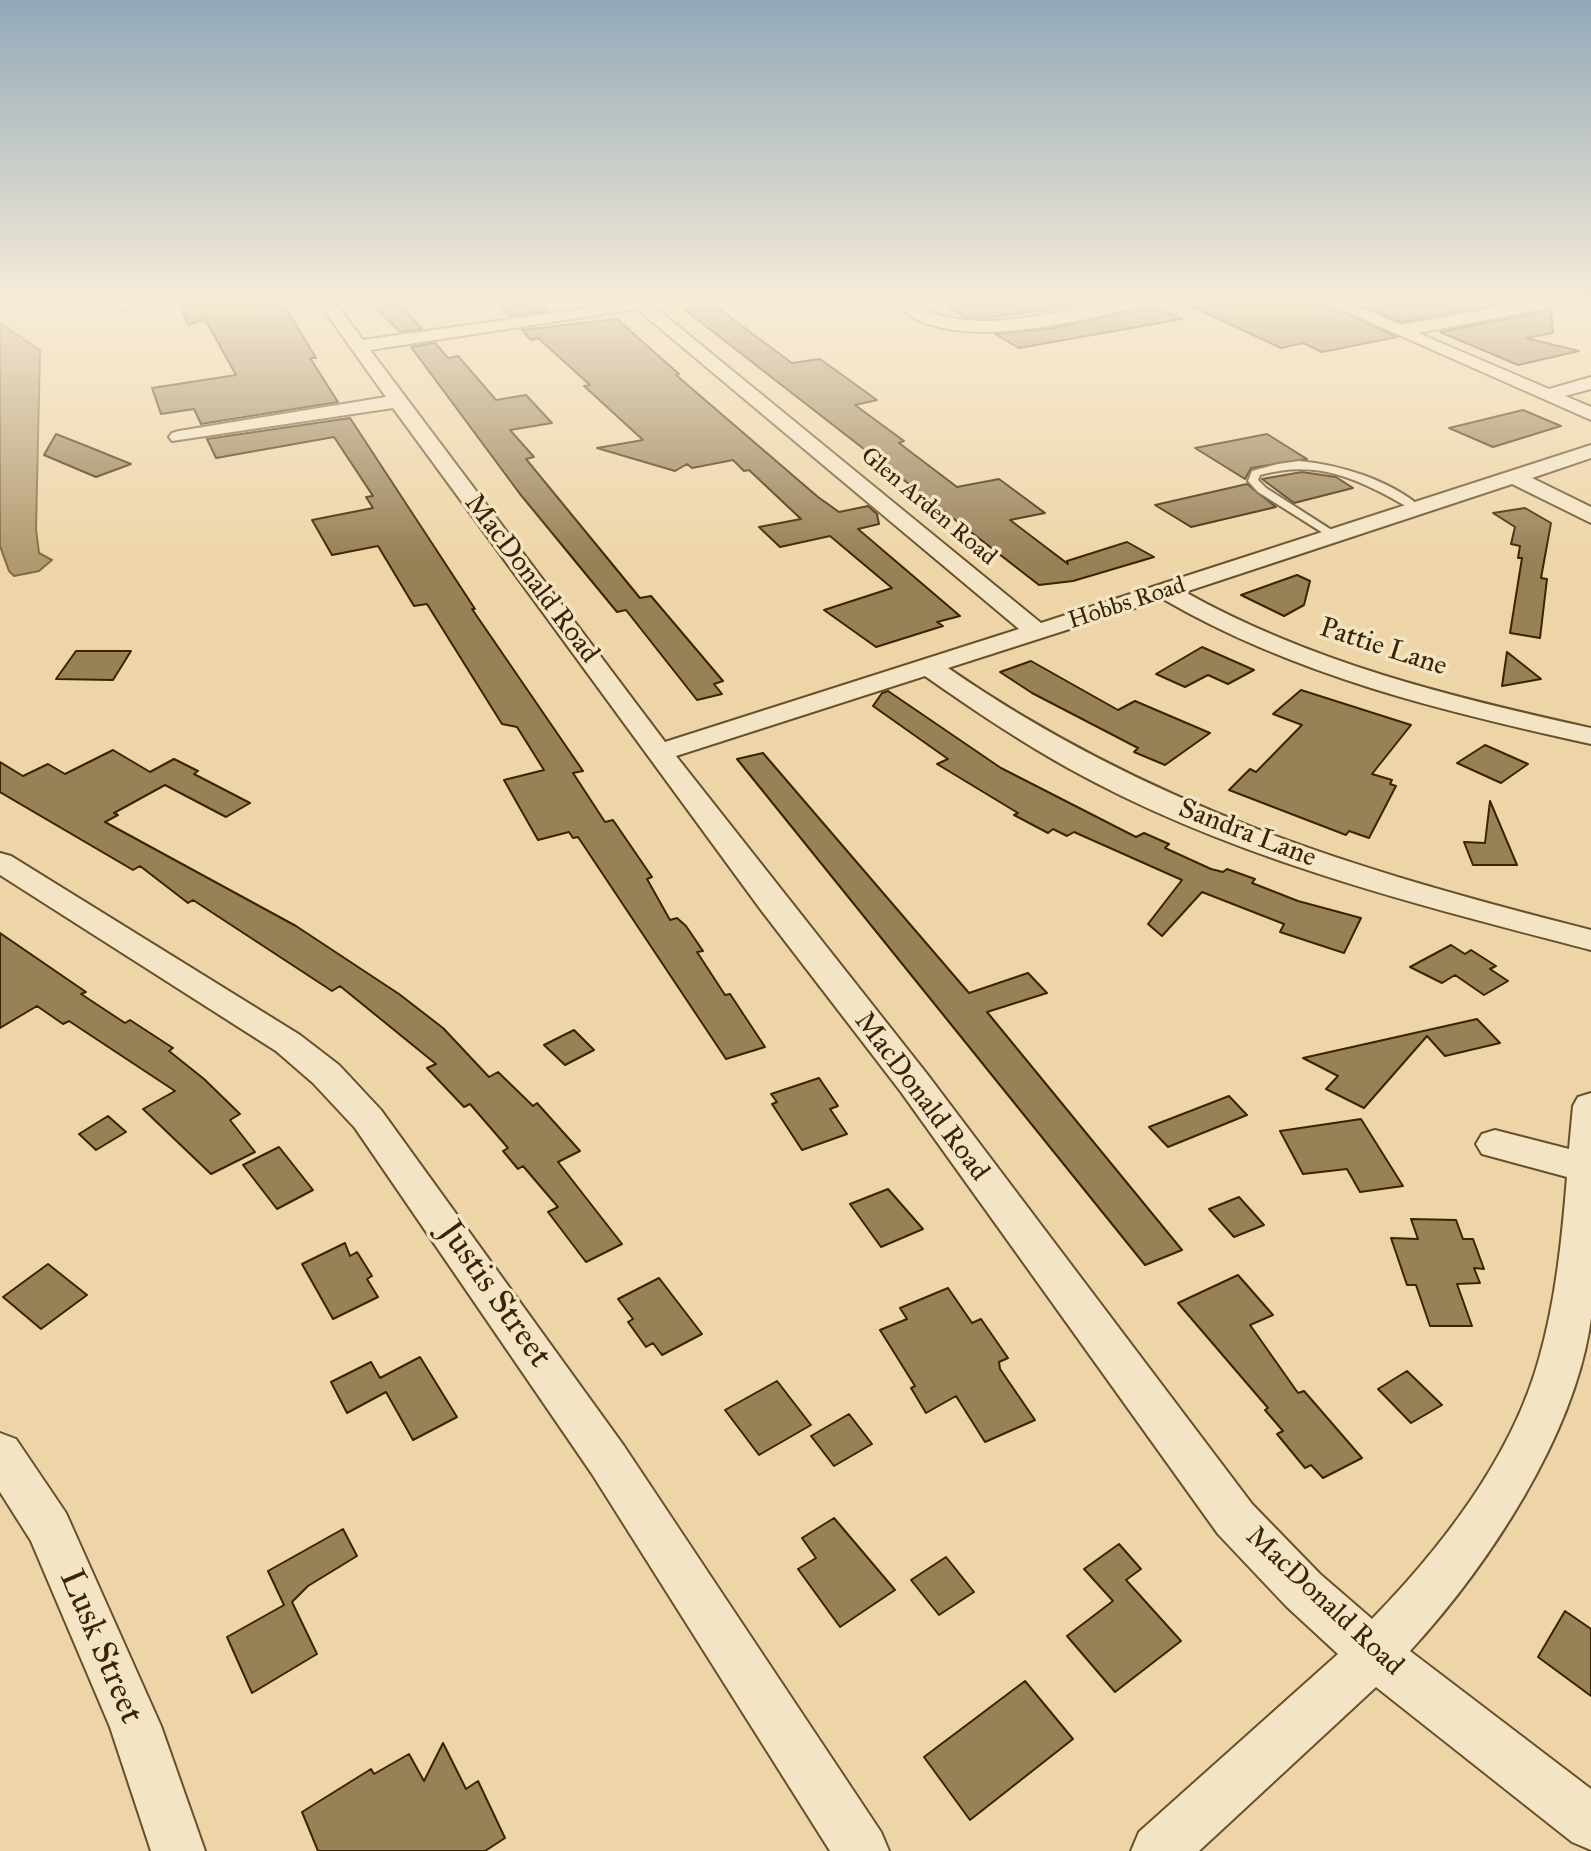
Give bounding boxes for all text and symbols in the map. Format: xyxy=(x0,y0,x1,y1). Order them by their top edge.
street label: Glen Arden Road xyxy=(854,442,1002,572)
street label: MacDonald Road xyxy=(457,488,605,670)
street label: Hobbs Road xyxy=(1065,572,1189,636)
street label: Pattie Lane xyxy=(1315,612,1451,684)
street label: Sandra Lane xyxy=(1173,792,1321,876)
street label: MacDonald Road xyxy=(847,1006,995,1188)
street label: Justis Street xyxy=(429,1214,559,1376)
street label: MacDonald Road xyxy=(1238,1520,1410,1684)
street label: Lusk Street xyxy=(49,1564,151,1730)

